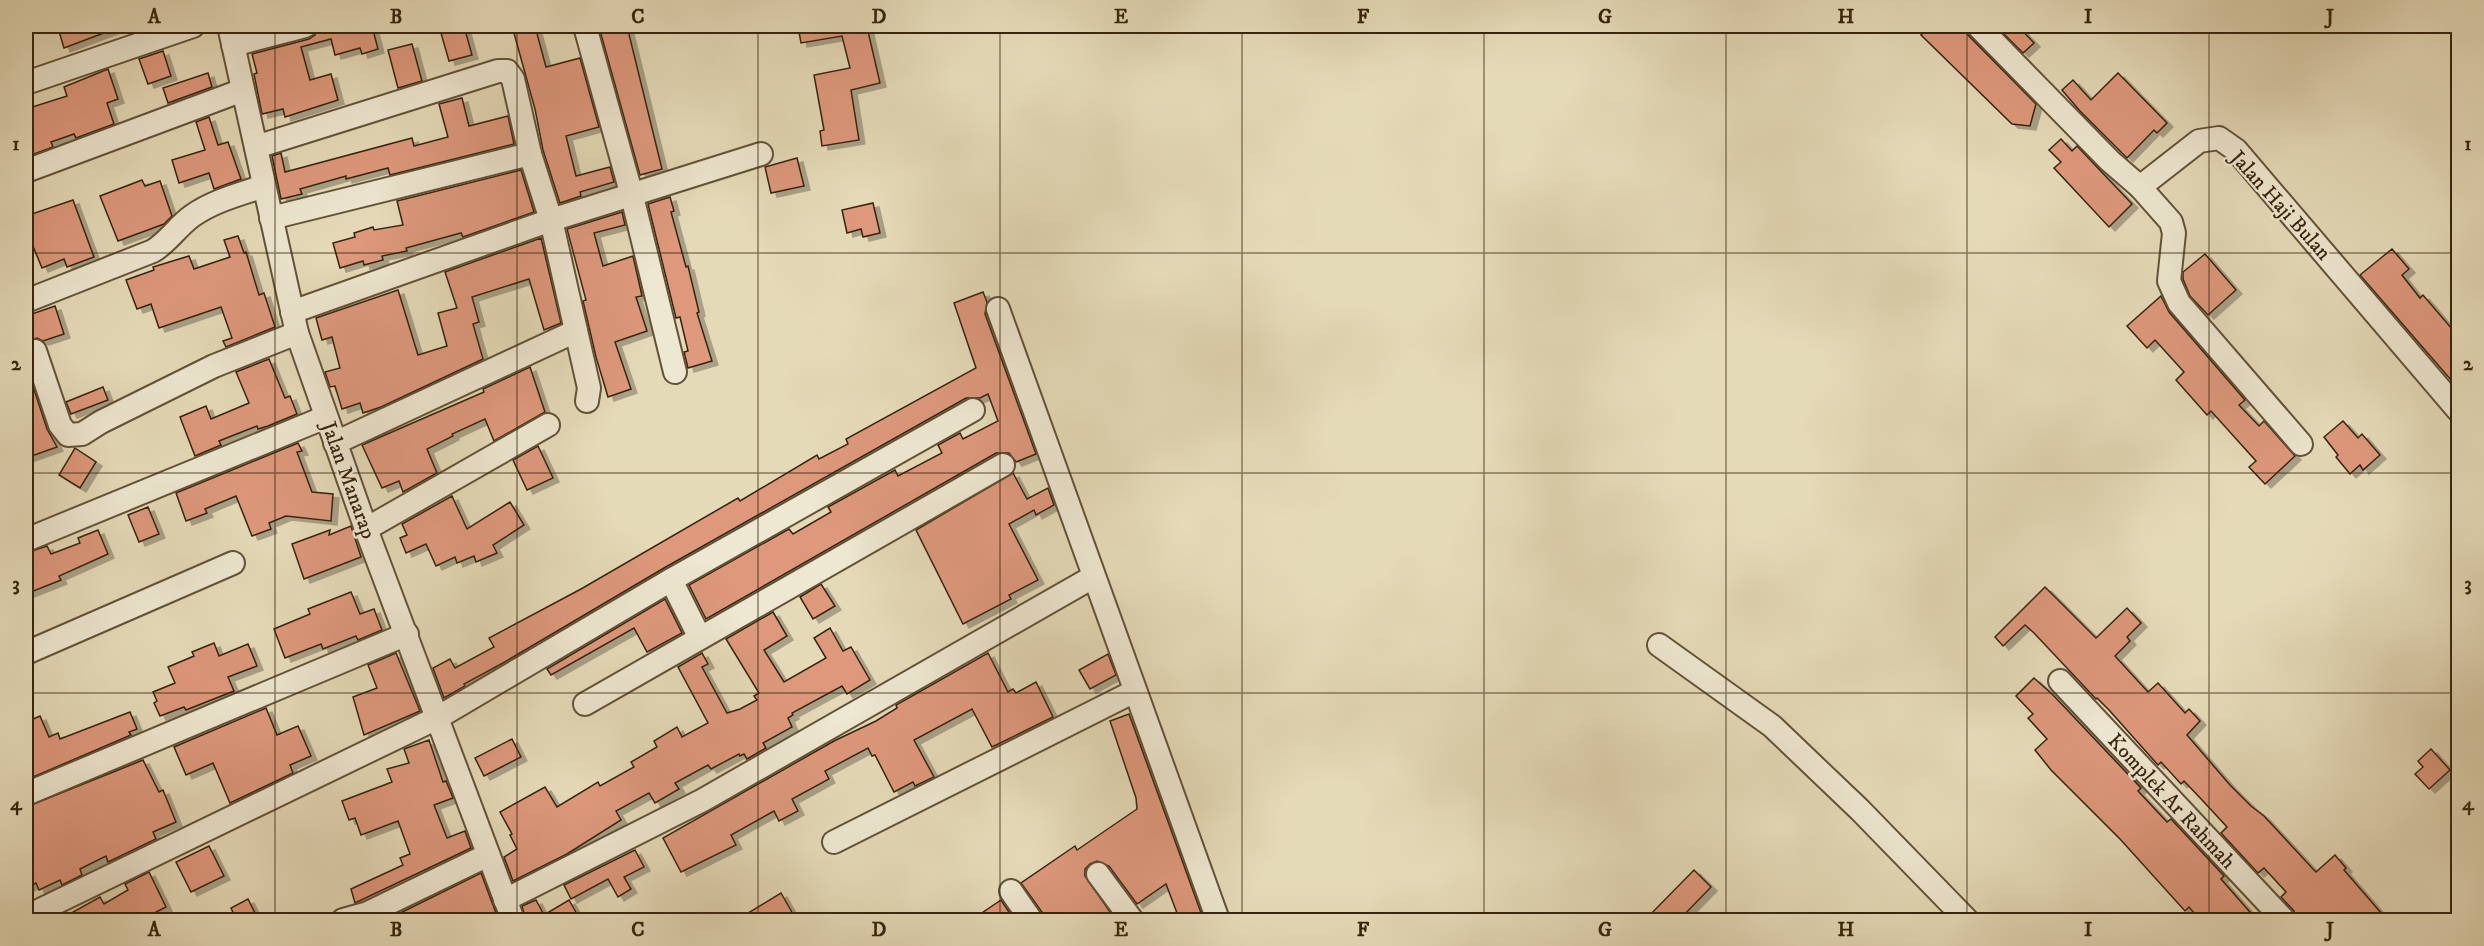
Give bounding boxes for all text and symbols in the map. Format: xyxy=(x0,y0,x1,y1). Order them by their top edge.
text: A xyxy=(147,5,162,30)
text: B xyxy=(390,5,402,30)
text: C xyxy=(631,5,645,30)
text: D xyxy=(872,5,887,30)
text: E xyxy=(1114,5,1128,30)
text: F xyxy=(1357,5,1370,30)
text: G xyxy=(1598,5,1612,30)
text: H xyxy=(1838,5,1855,30)
text: I xyxy=(2084,5,2092,30)
text: J xyxy=(2324,5,2334,30)
text: 1 xyxy=(12,132,20,157)
text: 1 xyxy=(2464,132,2472,157)
street label: Jalan Haji Bulan xyxy=(2223,144,2336,266)
text: 2 xyxy=(11,352,22,377)
text: 2 xyxy=(2463,352,2474,377)
street label: Jalan Manarap xyxy=(314,416,381,543)
text: 3 xyxy=(12,572,20,597)
text: 3 xyxy=(2464,572,2472,597)
street label: Komplek Ar Rahmah xyxy=(2102,728,2241,875)
text: 4 xyxy=(10,792,23,817)
text: 4 xyxy=(2462,792,2475,817)
text: A xyxy=(147,918,162,943)
text: B xyxy=(390,918,402,943)
text: C xyxy=(631,918,645,943)
text: D xyxy=(872,918,887,943)
text: E xyxy=(1114,918,1128,943)
text: F xyxy=(1357,918,1370,943)
text: G xyxy=(1598,918,1612,943)
text: H xyxy=(1838,918,1855,943)
text: I xyxy=(2084,918,2092,943)
text: J xyxy=(2324,918,2334,943)

